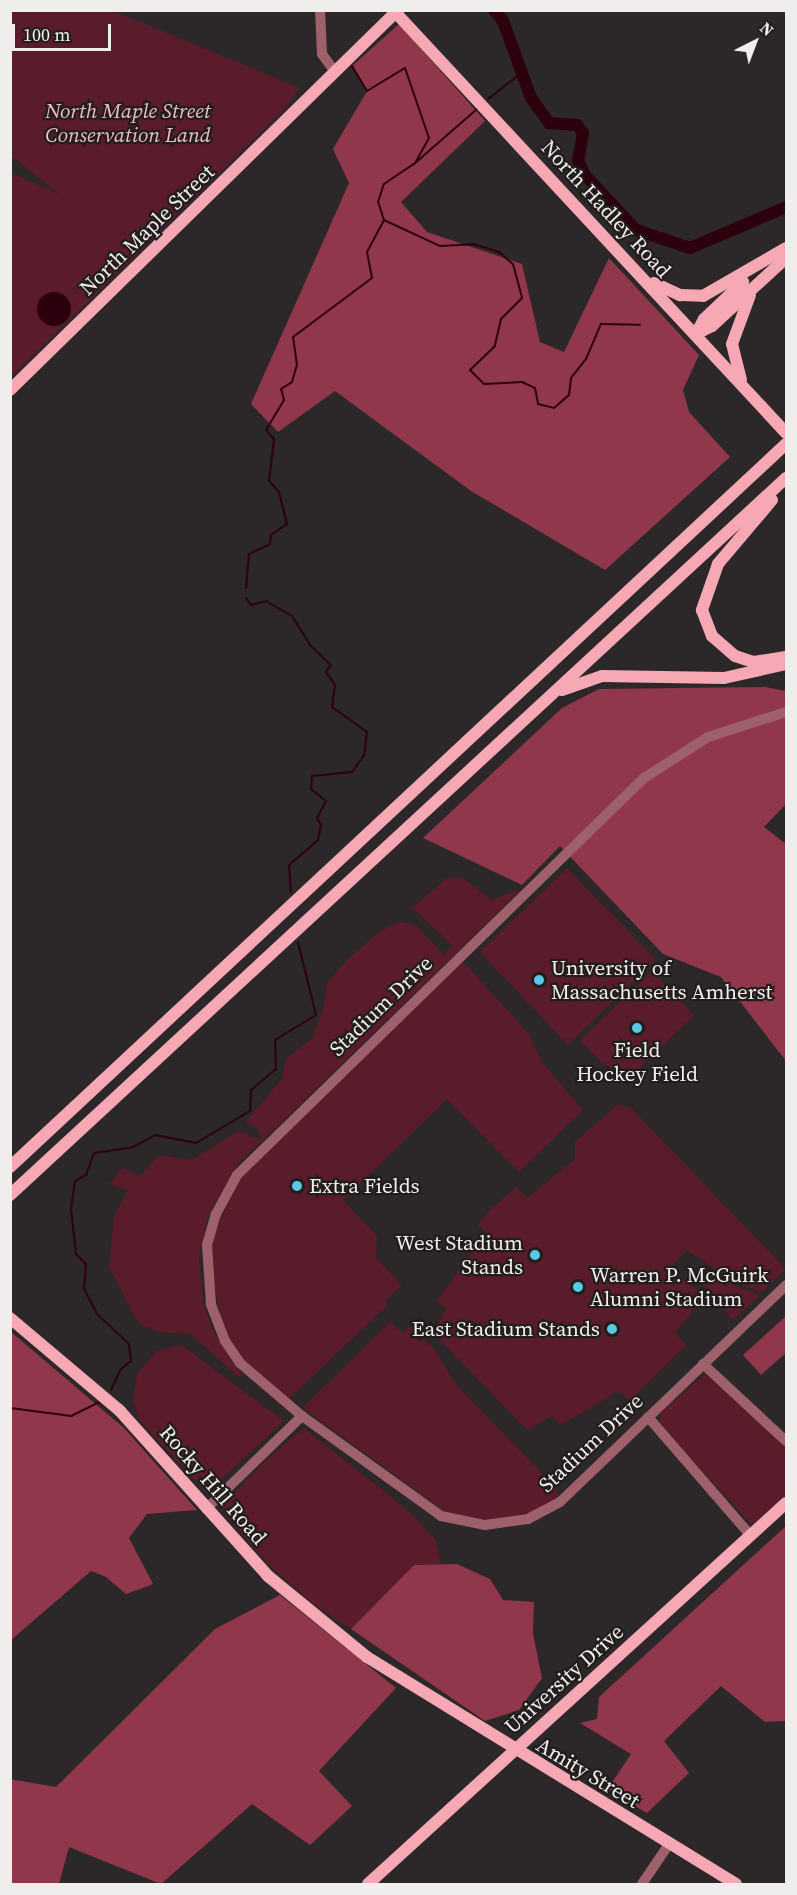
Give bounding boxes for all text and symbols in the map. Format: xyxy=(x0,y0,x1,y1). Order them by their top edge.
scale bar xyxy=(15,12,114,50)
north arrow xyxy=(725,12,785,72)
text: N xyxy=(755,17,779,41)
text: 100 m xyxy=(23,22,70,47)
park label: North Maple Street Conservation Land xyxy=(45,98,211,148)
street label: North Hadley Road xyxy=(536,135,676,283)
street label: North Maple Street xyxy=(74,159,220,301)
street label: Stadium Drive xyxy=(324,951,438,1061)
place label: University of Massachusetts Amherst xyxy=(551,955,772,1005)
marker: University of Massachusetts Amherst xyxy=(532,973,546,987)
marker: Field Hockey Field xyxy=(630,1021,644,1035)
place label: Field Hockey Field xyxy=(576,1037,698,1087)
place label: Extra Fields xyxy=(309,1173,420,1199)
marker: Extra Fields xyxy=(290,1179,304,1193)
place label: West Stadium Stands xyxy=(395,1230,523,1280)
marker: West Stadium Stands xyxy=(528,1248,542,1262)
place label: Warren P. McGuirk Alumni Stadium xyxy=(590,1262,768,1312)
marker: Warren P. McGuirk Alumni Stadium xyxy=(571,1280,585,1294)
place label: East Stadium Stands xyxy=(412,1316,600,1342)
marker: East Stadium Stands xyxy=(605,1322,619,1336)
street label: Stadium Drive xyxy=(534,1388,648,1498)
street label: Rocky Hill Road xyxy=(154,1420,272,1550)
street label: University Drive xyxy=(499,1619,629,1739)
street label: Amity Street xyxy=(532,1732,644,1814)

